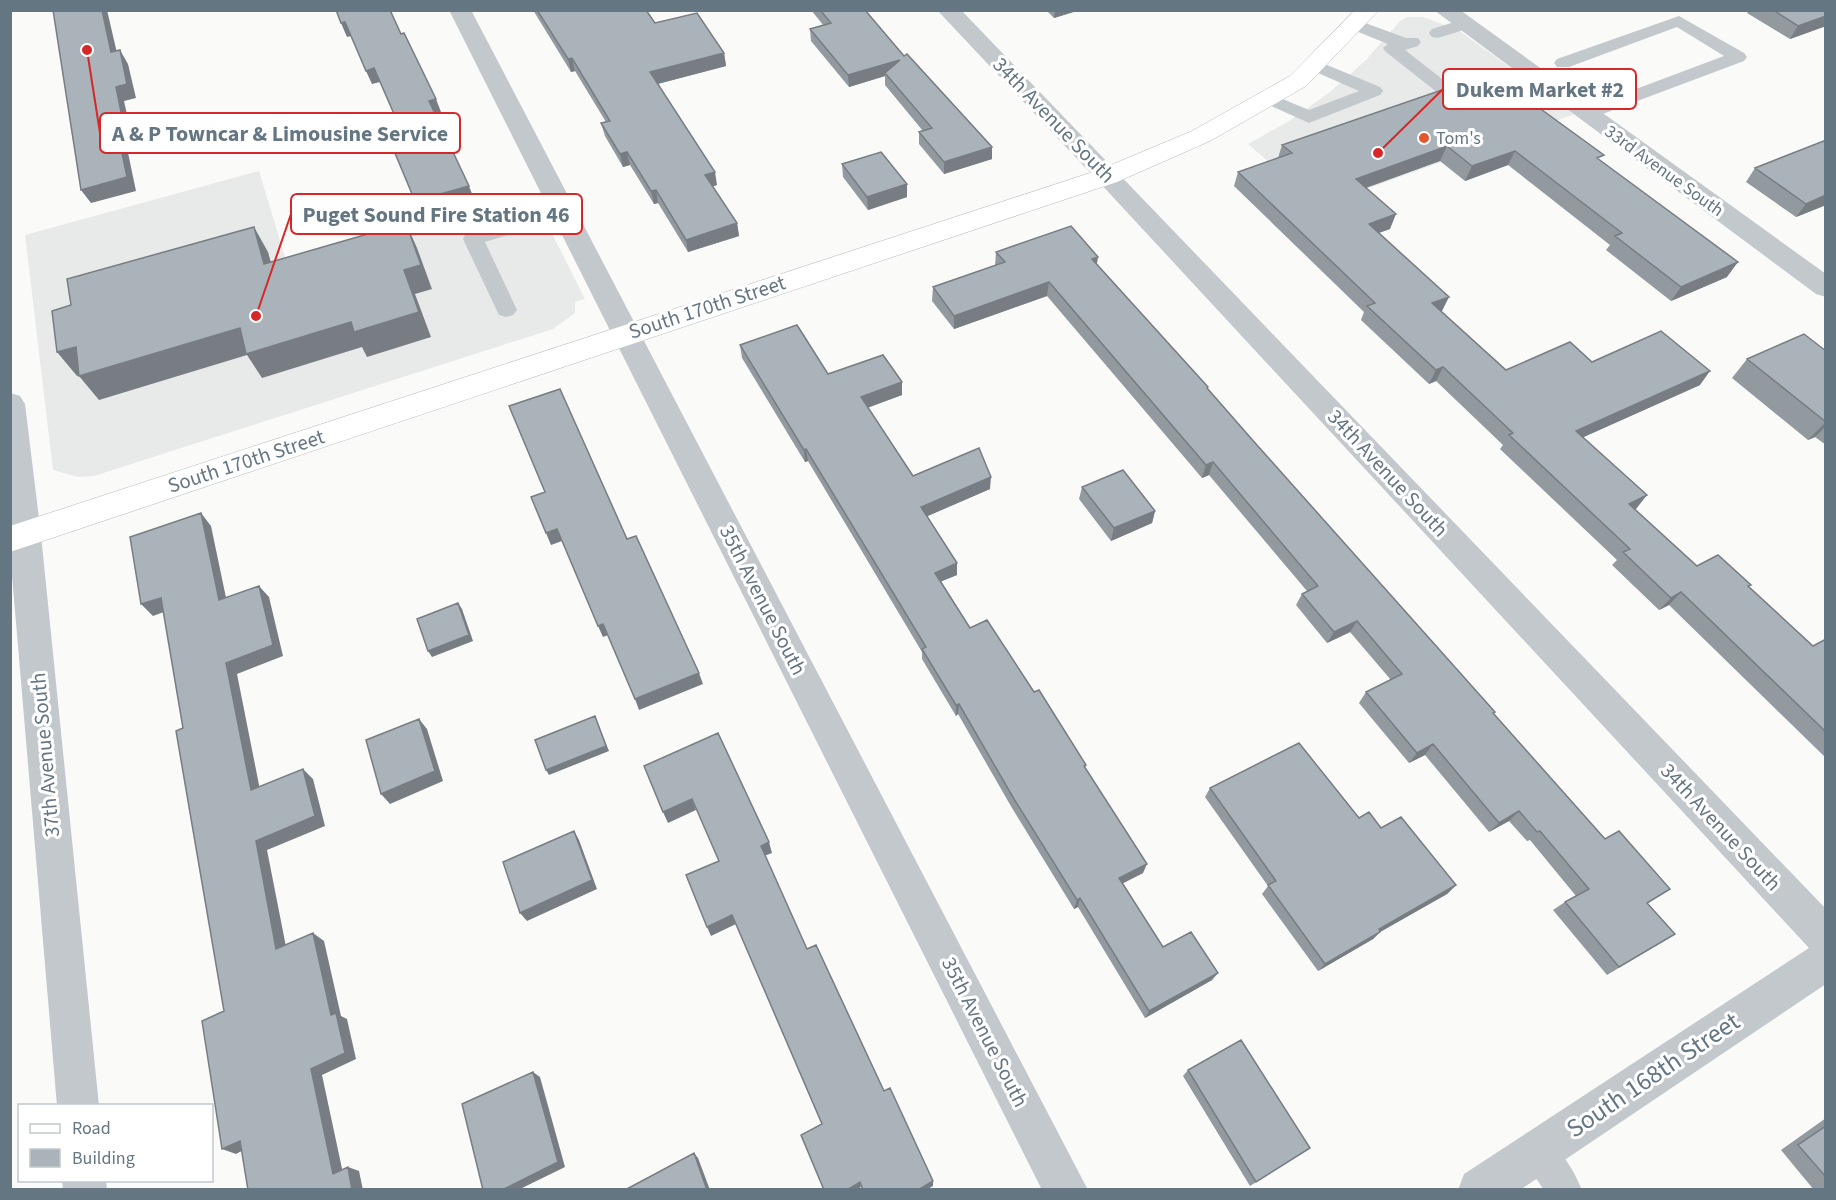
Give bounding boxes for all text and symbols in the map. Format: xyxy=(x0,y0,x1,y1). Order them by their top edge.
street label: 34th Avenue South xyxy=(986,50,1122,190)
callout: Dukem Market #2 xyxy=(1443,69,1636,109)
text: Dukem Market #2 xyxy=(1456,74,1624,106)
callout: A & P Towncar & Limousine Service xyxy=(100,113,460,153)
text: A & P Towncar & Limousine Service xyxy=(111,118,448,150)
street label: 33rd Avenue South xyxy=(1599,119,1729,223)
place label: Tom's xyxy=(1436,126,1481,151)
marker: Tom's xyxy=(1417,131,1431,145)
callout: Puget Sound Fire Station 46 xyxy=(291,194,582,234)
text: Puget Sound Fire Station 46 xyxy=(302,199,570,231)
street label: South 170th Street xyxy=(625,267,789,347)
street label: 34th Avenue South xyxy=(1321,402,1455,544)
street label: South 170th Street xyxy=(164,421,328,501)
street label: 35th Avenue South xyxy=(712,520,814,680)
street label: 37th Avenue South xyxy=(23,671,67,839)
street label: 34th Avenue South xyxy=(1654,756,1788,898)
street label: 35th Avenue South xyxy=(934,952,1036,1112)
street label: South 168th Street xyxy=(1559,1003,1747,1147)
legend xyxy=(18,1104,213,1182)
text: Road xyxy=(72,1116,111,1141)
text: Building xyxy=(72,1146,135,1171)

